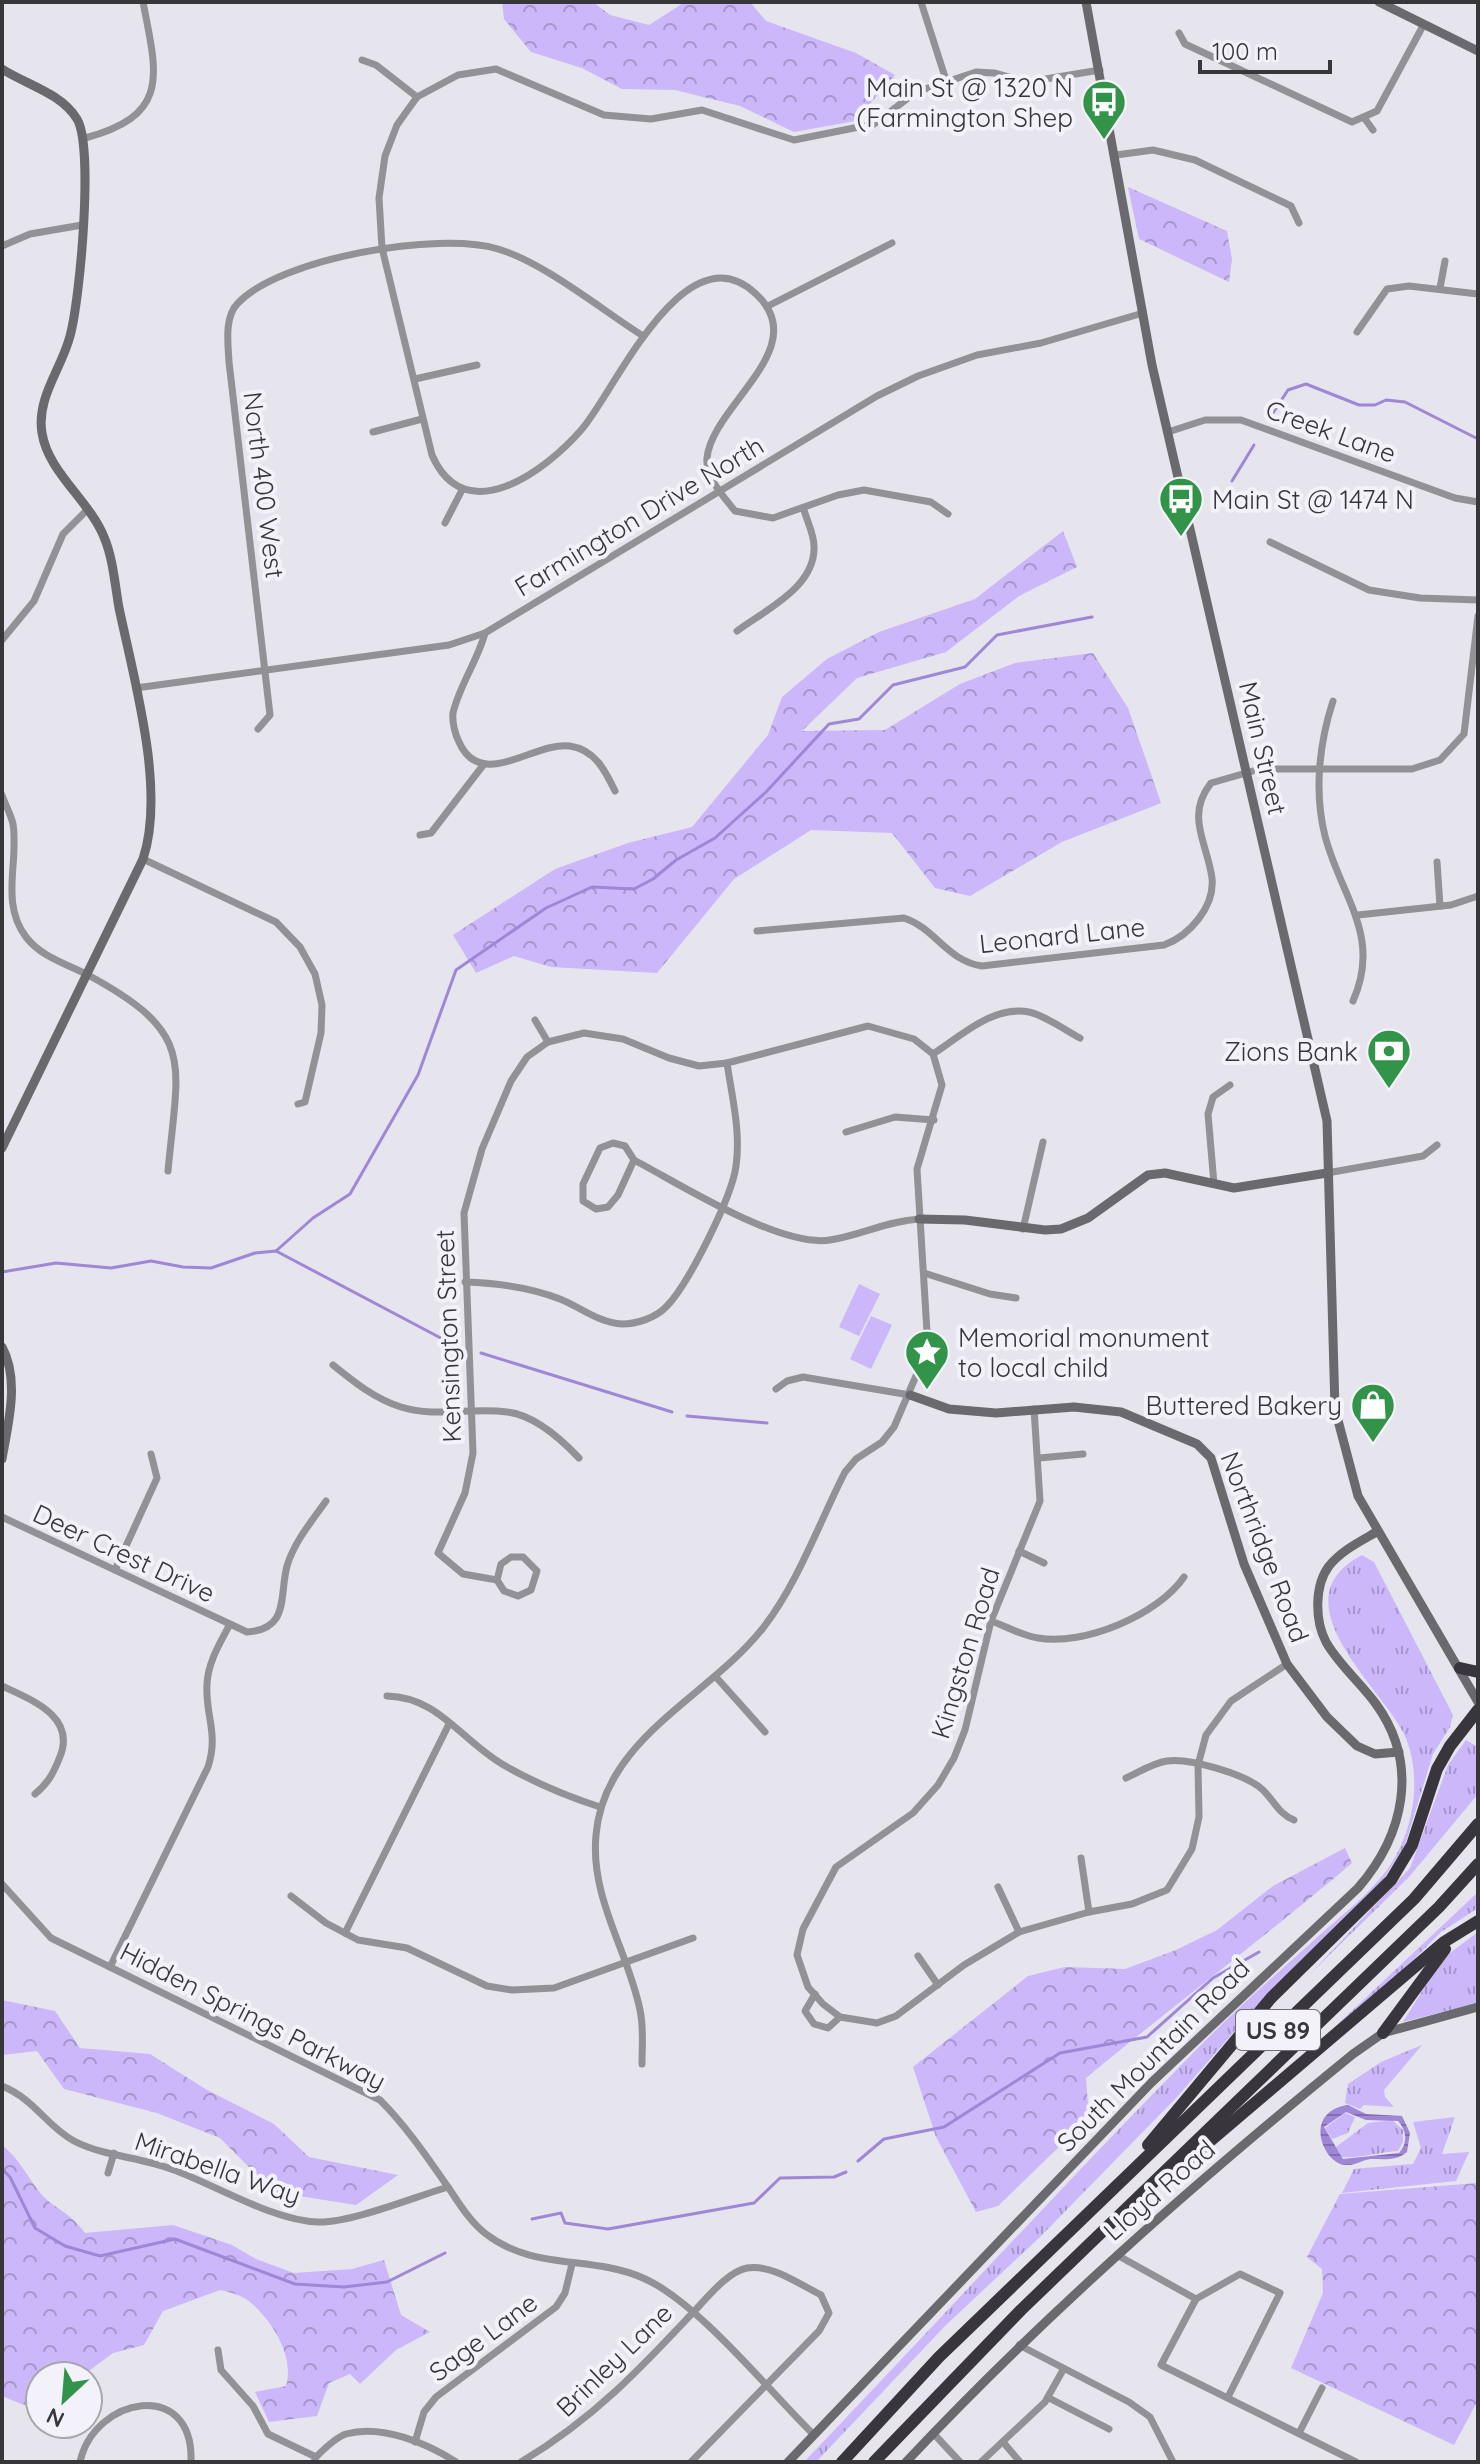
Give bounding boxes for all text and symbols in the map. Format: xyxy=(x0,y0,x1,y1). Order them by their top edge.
scale bar xyxy=(1200,24,1330,74)
text: 100 m xyxy=(1212,36,1278,66)
place label: Main St @ 1320 N (Farmington Shep xyxy=(856,71,1073,134)
bus stop icon: Main St @ 1320 N (Farmington Shep xyxy=(1080,78,1128,141)
street label: North 400 West xyxy=(236,390,292,580)
street label: Creek Lane xyxy=(1261,392,1401,470)
street label: Farmington Drive North xyxy=(508,428,770,604)
bus stop icon: Main St @ 1474 N xyxy=(1157,475,1205,538)
place label: Main St @ 1474 N xyxy=(1212,483,1414,516)
street label: Main Street xyxy=(1232,678,1294,818)
street label: Leonard Lane xyxy=(977,910,1147,960)
bank icon: Zions Bank xyxy=(1365,1027,1413,1090)
place label: Zions Bank xyxy=(1224,1035,1358,1068)
street label: Kensington Street xyxy=(428,1229,468,1443)
place label: Memorial monument to local child xyxy=(958,1321,1210,1384)
place icon: Memorial monument to local child xyxy=(903,1328,951,1391)
shop icon: Buttered Bakery xyxy=(1349,1381,1397,1444)
place label: Buttered Bakery xyxy=(1146,1389,1342,1422)
street label: Northridge Road xyxy=(1213,1447,1317,1647)
street label: Deer Crest Drive xyxy=(28,1496,220,1610)
street label: Kingston Road xyxy=(923,1563,1007,1743)
street label: Hidden Springs Parkway xyxy=(115,1935,391,2097)
street label: South Mountain Road xyxy=(1050,1952,1256,2158)
road number: US 89 xyxy=(1236,2010,1320,2050)
street label: Mirabella Way xyxy=(131,2124,305,2212)
street label: Lloyd Road xyxy=(1096,2133,1222,2247)
street label: Sage Lane xyxy=(422,2286,544,2388)
street label: Brinley Lane xyxy=(549,2296,679,2424)
north arrow xyxy=(24,2360,104,2440)
text: N xyxy=(42,2402,69,2434)

